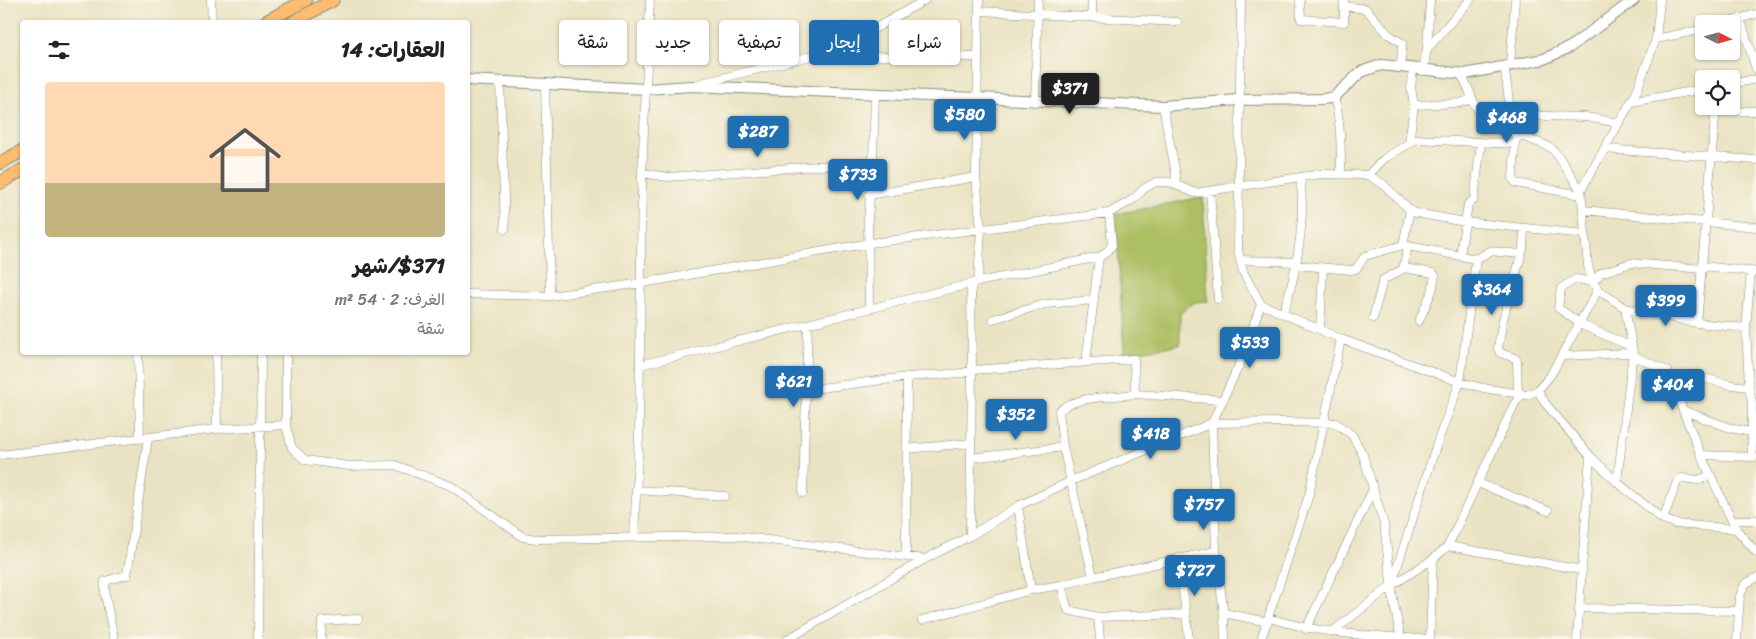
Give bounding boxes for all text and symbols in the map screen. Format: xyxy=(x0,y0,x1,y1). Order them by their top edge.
north arrow xyxy=(1695,15,1740,60)
map controls xyxy=(1695,15,1740,115)
chip: شقة xyxy=(559,20,627,65)
chip: جديد xyxy=(637,20,709,65)
chip: تصفية xyxy=(719,20,799,65)
chip: إيجار xyxy=(809,20,879,65)
chip: شراء xyxy=(889,20,960,65)
text: العقارات: 14 xyxy=(341,31,445,69)
icon: filters xyxy=(45,36,73,64)
button: locate xyxy=(1695,70,1740,115)
pin: $371 xyxy=(1040,72,1100,115)
text: $371 xyxy=(1052,74,1088,103)
pin: $580 xyxy=(935,98,995,141)
text: $580 xyxy=(945,100,985,129)
pin: $468 xyxy=(1477,102,1537,144)
text: $468 xyxy=(1487,103,1527,132)
icon: home xyxy=(200,115,290,205)
pin: $287 xyxy=(728,116,788,158)
text: $287 xyxy=(739,117,777,146)
pin: $733 xyxy=(828,158,888,201)
text: $733 xyxy=(839,160,877,189)
text: $371/شهر xyxy=(353,247,445,285)
pin: $364 xyxy=(1462,274,1522,316)
text: $364 xyxy=(1473,275,1511,304)
pin: $399 xyxy=(1636,284,1696,327)
text: الغرف: 2 · 54 m² xyxy=(335,285,445,314)
text: $399 xyxy=(1646,286,1686,315)
text: شقة xyxy=(417,314,445,343)
pin: $533 xyxy=(1220,326,1280,369)
text: $533 xyxy=(1231,328,1269,357)
pin: $621 xyxy=(764,366,824,408)
text: $621 xyxy=(776,367,812,396)
pin: $404 xyxy=(1643,368,1703,411)
text: $404 xyxy=(1653,370,1693,399)
pin: $352 xyxy=(986,398,1046,441)
text: $352 xyxy=(997,400,1035,429)
pin: $418 xyxy=(1121,418,1181,460)
text: $418 xyxy=(1132,419,1170,448)
pin: $757 xyxy=(1174,488,1234,531)
text: $757 xyxy=(1185,490,1223,519)
pin: $727 xyxy=(1165,554,1225,597)
text: $727 xyxy=(1176,556,1214,585)

